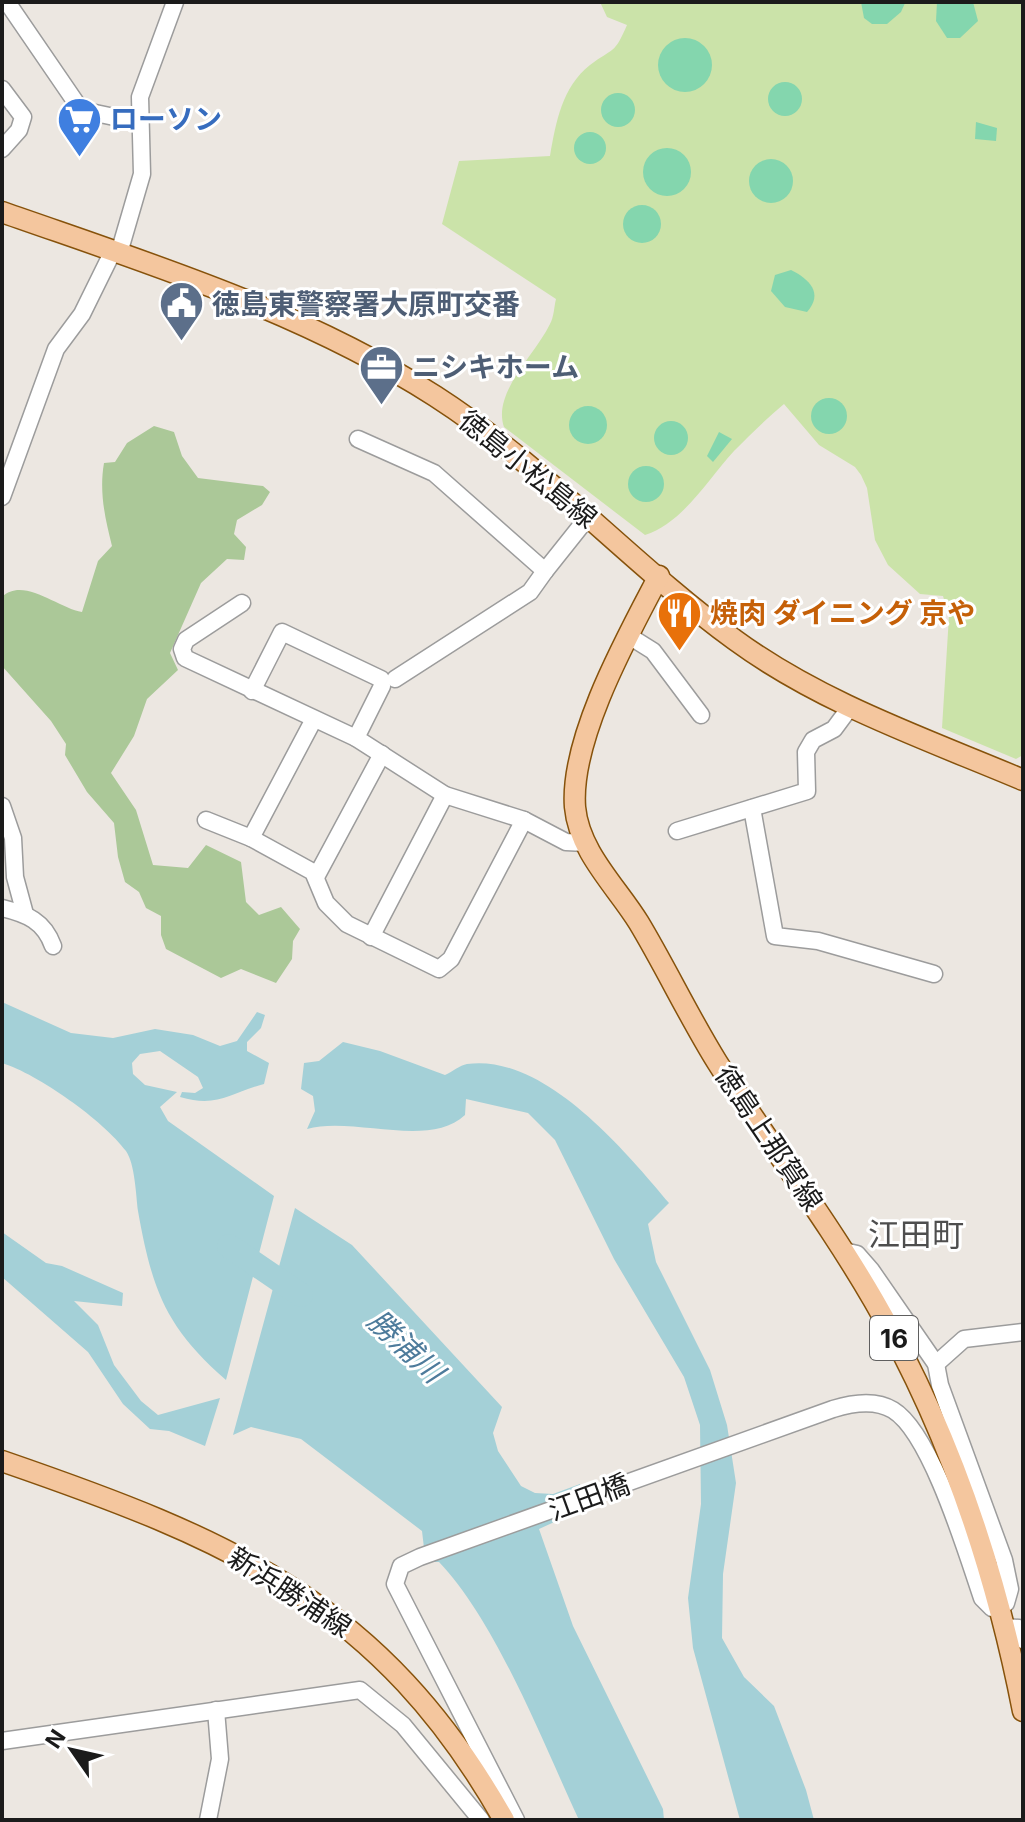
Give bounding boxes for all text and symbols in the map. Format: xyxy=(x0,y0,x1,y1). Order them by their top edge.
supermarket icon: ローソン xyxy=(55,95,103,158)
place label: ローソン xyxy=(110,102,222,136)
public building icon: 徳島東警察署大原町交番 xyxy=(157,280,205,343)
place label: 徳島東警察署大原町交番 xyxy=(212,287,520,321)
office icon: ニシキホーム xyxy=(357,343,405,406)
place label: ニシキホーム xyxy=(412,350,579,384)
street label: 徳島小松島線 xyxy=(452,403,604,535)
restaurant icon: 焼肉 ダイニング 京や xyxy=(655,589,703,652)
place label: 焼肉 ダイニング 京や xyxy=(710,596,975,630)
street label: 徳島上那賀線 xyxy=(708,1059,830,1217)
district label: 江田町 xyxy=(868,1215,964,1254)
water label: 勝浦川 xyxy=(361,1302,453,1392)
road number: 16 xyxy=(870,1316,918,1360)
street label: 江田橋 xyxy=(544,1467,634,1527)
street label: 新浜勝浦線 xyxy=(222,1540,358,1644)
north arrow xyxy=(32,1710,112,1790)
text: N xyxy=(40,1725,71,1753)

